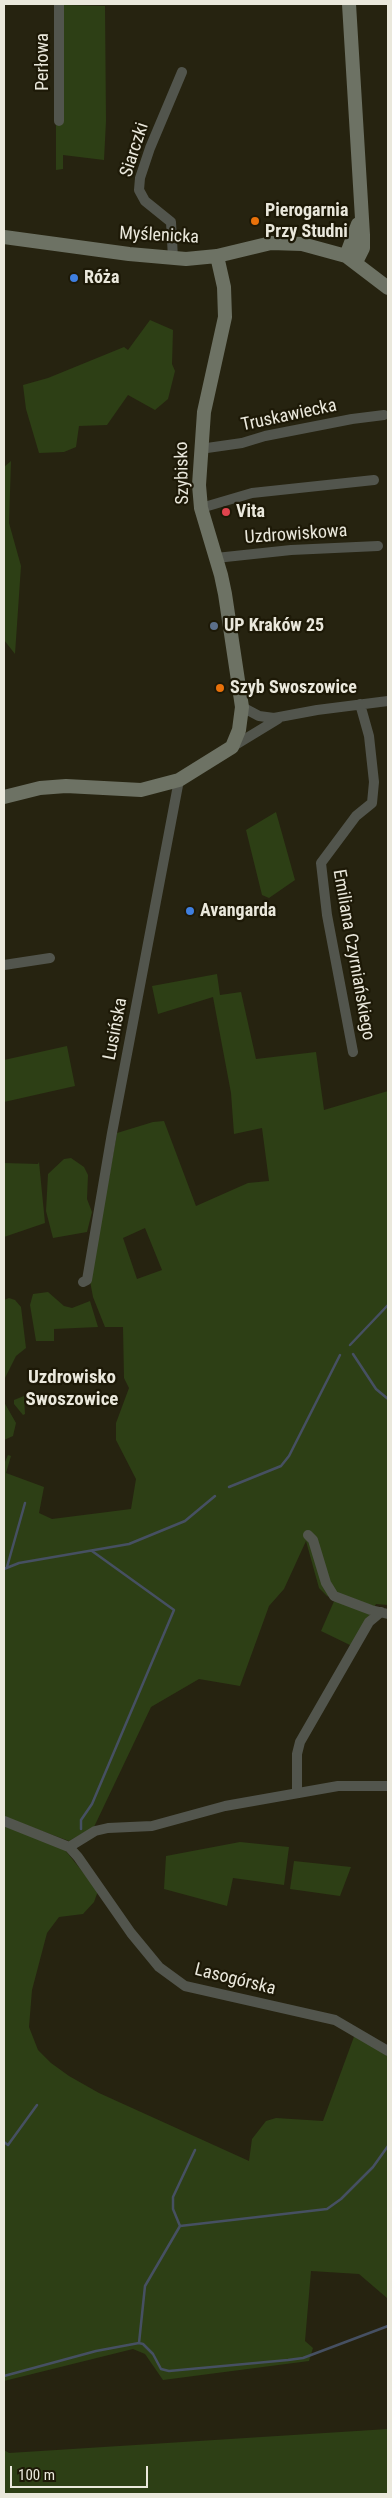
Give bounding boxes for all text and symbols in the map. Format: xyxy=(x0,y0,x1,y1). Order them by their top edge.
street label: Perłowa xyxy=(32,33,54,91)
street label: Siarczki xyxy=(116,120,154,180)
place label: Pierogarnia Przy Studni xyxy=(265,200,348,242)
marker: Pierogarnia Przy Studni xyxy=(249,215,261,227)
street label: Myślenicka xyxy=(119,223,199,249)
place label: Róża xyxy=(84,267,119,289)
marker: Róża xyxy=(68,272,80,284)
street label: Truskawiecka xyxy=(239,395,339,437)
street label: Szybisko xyxy=(172,441,194,505)
place label: Vita xyxy=(236,501,265,523)
marker: Vita xyxy=(220,506,232,518)
street label: Uzdrowiskowa xyxy=(244,521,348,549)
place label: UP Kraków 25 xyxy=(224,615,324,637)
marker: UP Kraków 25 xyxy=(208,620,220,632)
place label: Szyb Swoszowice xyxy=(230,677,357,699)
marker: Szyb Swoszowice xyxy=(214,682,226,694)
street label: Emiliana Czyrniańskiego xyxy=(327,868,379,1042)
place label: Avangarda xyxy=(200,900,276,922)
marker: Avangarda xyxy=(184,905,196,917)
street label: Lusińska xyxy=(99,996,133,1062)
district label: Uzdrowisko Swoszowice xyxy=(26,1367,118,1411)
street label: Lasogórska xyxy=(192,1960,278,2000)
scale bar xyxy=(12,2456,150,2488)
text: 100 m xyxy=(18,2466,55,2484)

